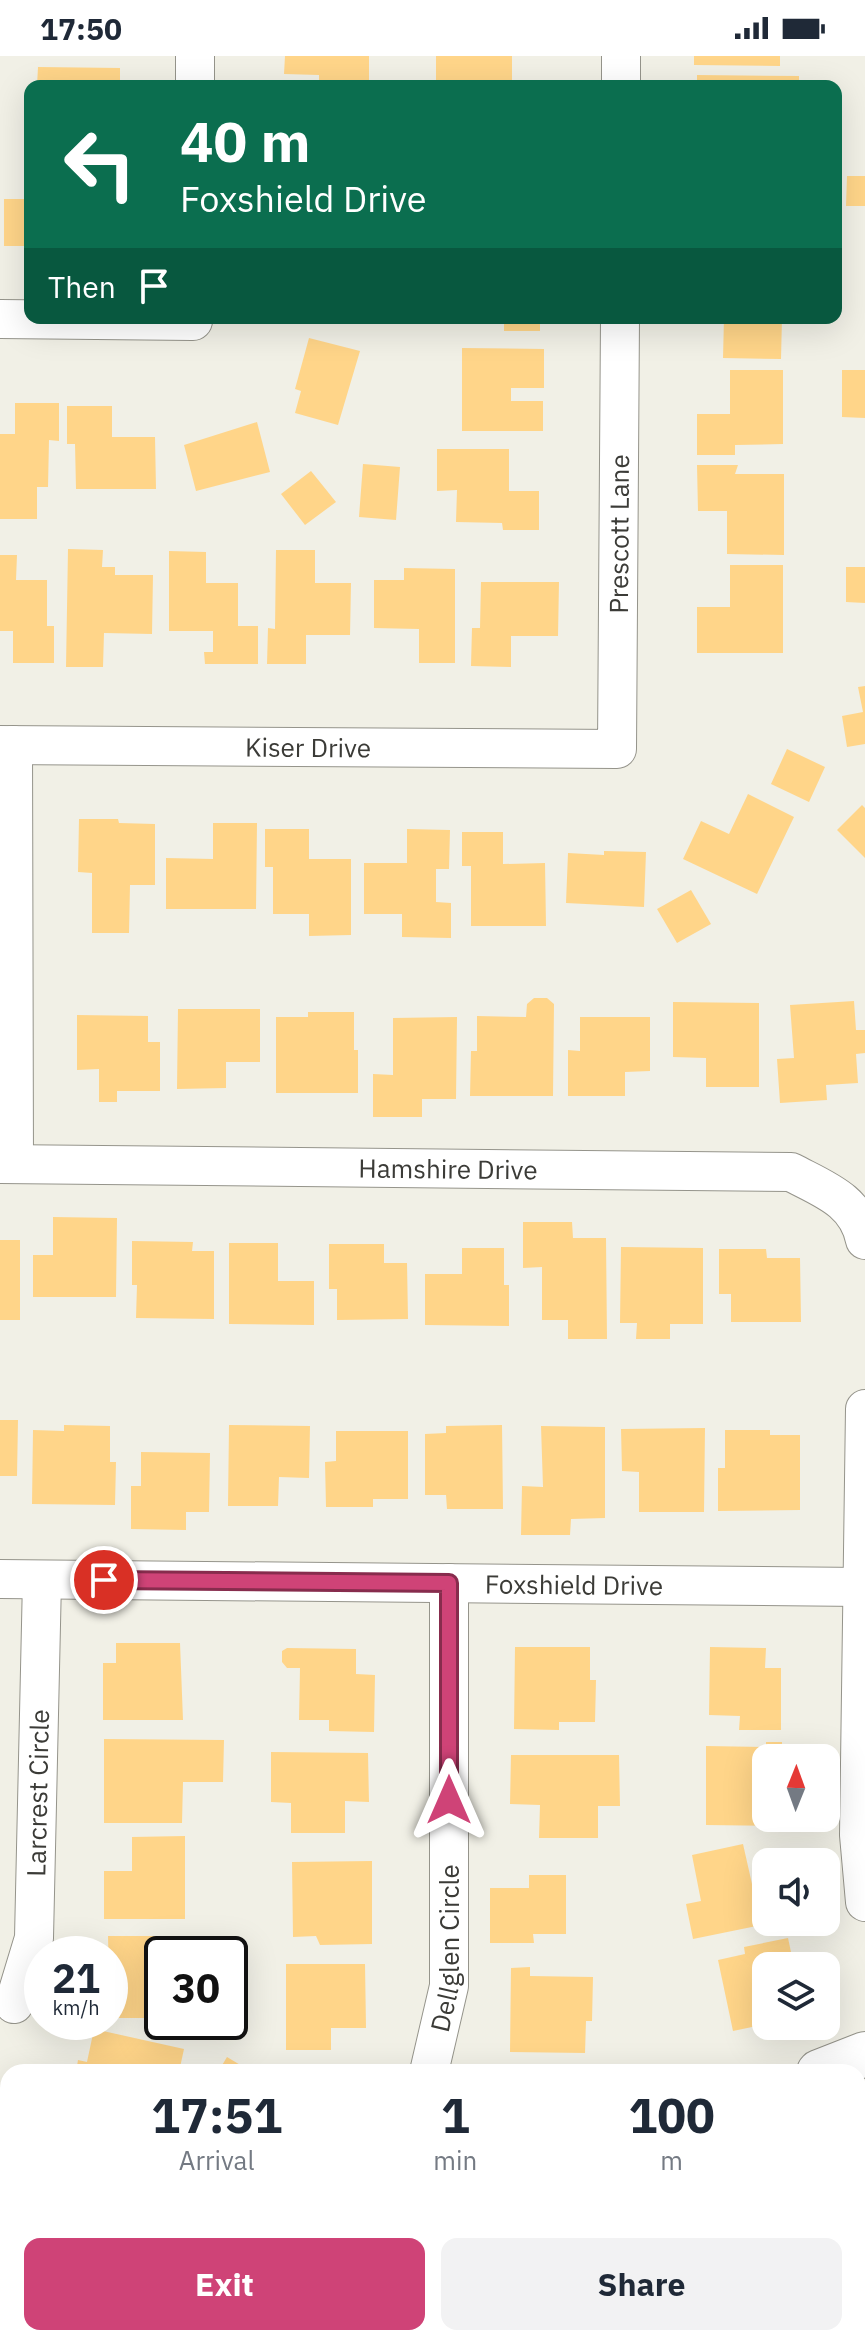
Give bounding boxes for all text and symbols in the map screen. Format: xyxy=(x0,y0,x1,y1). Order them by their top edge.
text: 17:50 xyxy=(40,9,122,48)
text: 40 m xyxy=(180,105,310,177)
icon: left xyxy=(48,112,152,216)
text: Foxshield Drive xyxy=(180,175,427,222)
icon: arrive xyxy=(132,264,176,308)
text: Then xyxy=(48,267,116,306)
street label: Prescott Lane xyxy=(601,454,636,614)
street label: Kiser Drive xyxy=(245,730,371,764)
street label: Hamshire Drive xyxy=(358,1151,538,1186)
pin xyxy=(70,1546,138,1614)
icon: arrive xyxy=(82,1558,126,1602)
street label: Foxshield Drive xyxy=(485,1567,663,1602)
street label: Larcrest Circle xyxy=(18,1709,56,1877)
north arrow xyxy=(752,1744,840,1832)
map controls xyxy=(752,1744,840,2040)
position arrow xyxy=(407,1758,491,1842)
button: sound xyxy=(752,1848,840,1936)
street label: Dellglen Circle xyxy=(422,1864,466,2035)
speed limit sign: 30 xyxy=(144,1936,248,2040)
text: 21 xyxy=(52,1952,100,2004)
button: layers xyxy=(752,1952,840,2040)
text: km/h xyxy=(52,1994,100,2021)
text: 17:51 xyxy=(151,2084,282,2146)
text: 1 xyxy=(441,2084,470,2146)
text: 100 xyxy=(628,2084,715,2146)
text: Arrival xyxy=(179,2143,255,2177)
text: min xyxy=(433,2143,477,2177)
text: m xyxy=(660,2143,683,2177)
button: Exit xyxy=(24,2238,425,2330)
button: Share xyxy=(441,2238,842,2330)

